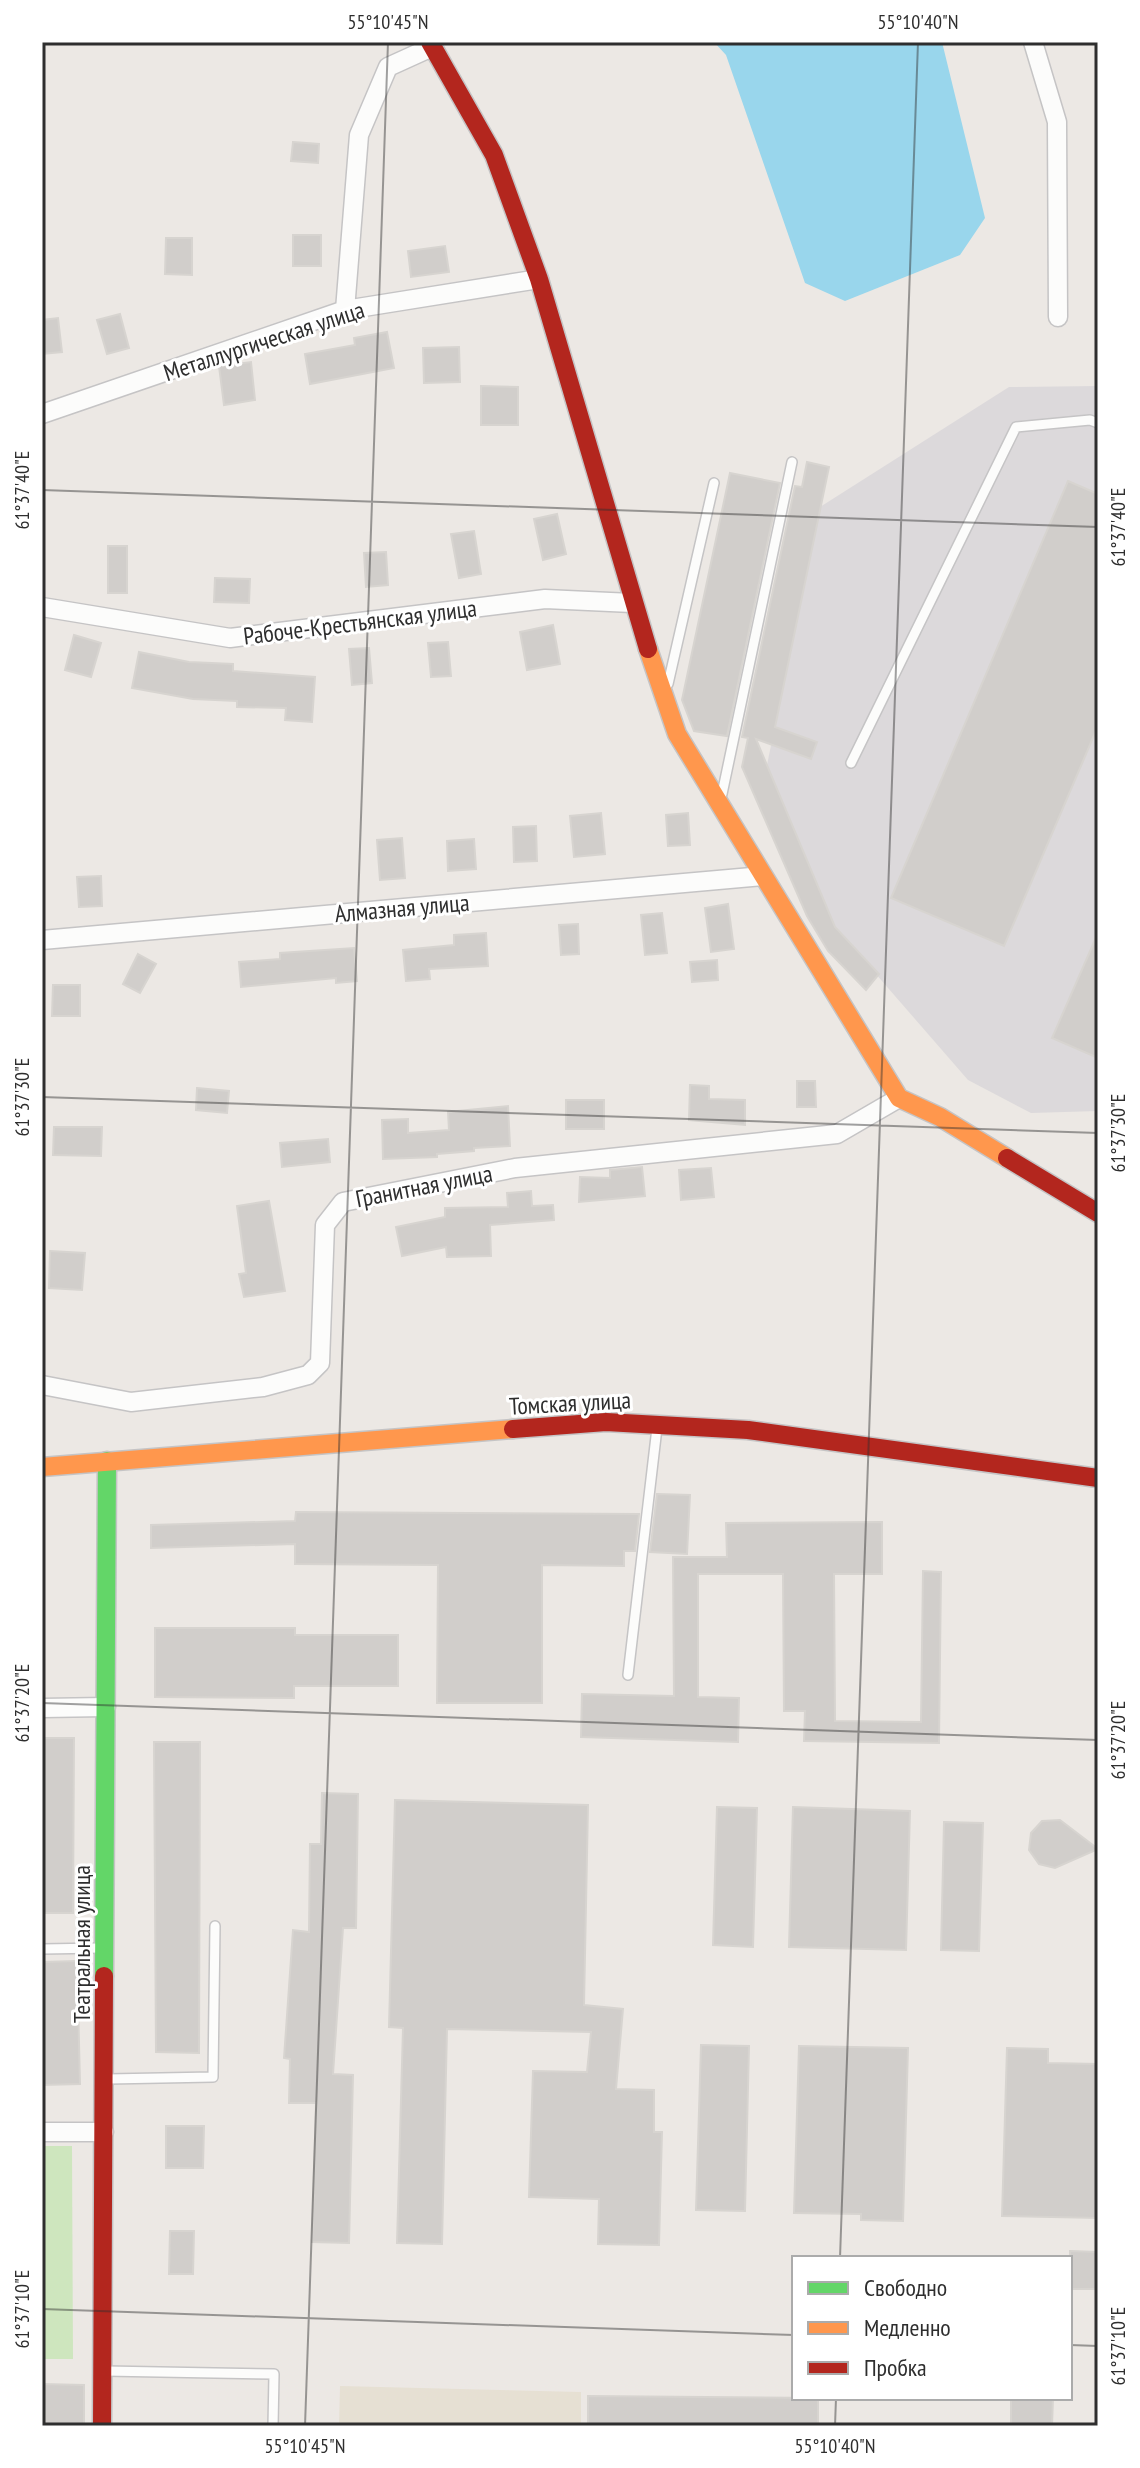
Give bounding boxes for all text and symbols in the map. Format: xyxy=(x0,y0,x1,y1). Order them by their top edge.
text: 55°10'45"N xyxy=(348,9,428,35)
text: 55°10'40"N xyxy=(878,9,958,35)
street label: Металлургическая улица xyxy=(160,294,368,388)
text: 61°37'40"E xyxy=(9,451,35,529)
text: 61°37'40"E xyxy=(1105,488,1131,566)
street label: Рабоче-Крестьянская улица xyxy=(242,592,478,652)
street label: Алмазная улица xyxy=(333,887,471,929)
text: 61°37'30"E xyxy=(9,1058,35,1136)
text: 61°37'30"E xyxy=(1105,1094,1131,1172)
street label: Гранитная улица xyxy=(353,1158,495,1214)
street label: Томская улица xyxy=(508,1384,632,1422)
text: 61°37'20"E xyxy=(9,1664,35,1742)
text: 61°37'20"E xyxy=(1105,1701,1131,1779)
street label: Театральная улица xyxy=(66,1865,97,2023)
legend xyxy=(792,2256,1072,2400)
text: 61°37'10"E xyxy=(9,2270,35,2348)
text: Свободно xyxy=(864,2272,947,2303)
text: 61°37'10"E xyxy=(1105,2307,1131,2385)
text: Медленно xyxy=(864,2312,951,2343)
text: Пробка xyxy=(864,2352,927,2383)
text: 55°10'45"N xyxy=(265,2433,345,2459)
text: 55°10'40"N xyxy=(795,2433,875,2459)

